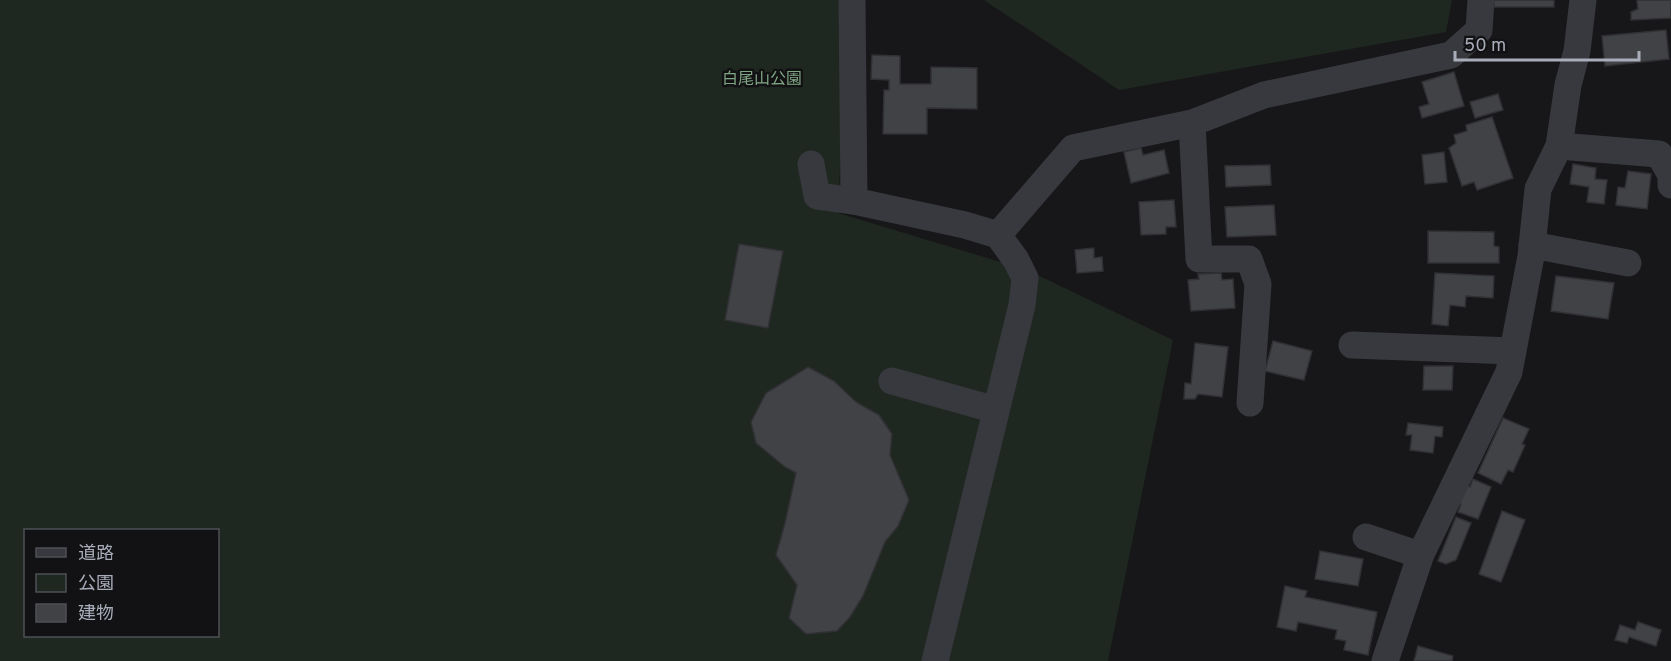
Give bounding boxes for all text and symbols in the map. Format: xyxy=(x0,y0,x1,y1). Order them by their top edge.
scale bar xyxy=(1455,24,1640,62)
text: 50 m xyxy=(1464,35,1506,58)
park label: 白尾山公園 xyxy=(722,70,802,90)
legend xyxy=(24,529,219,637)
text: 道路 xyxy=(78,543,114,566)
text: 公園 xyxy=(78,573,114,596)
text: 建物 xyxy=(78,603,114,626)

